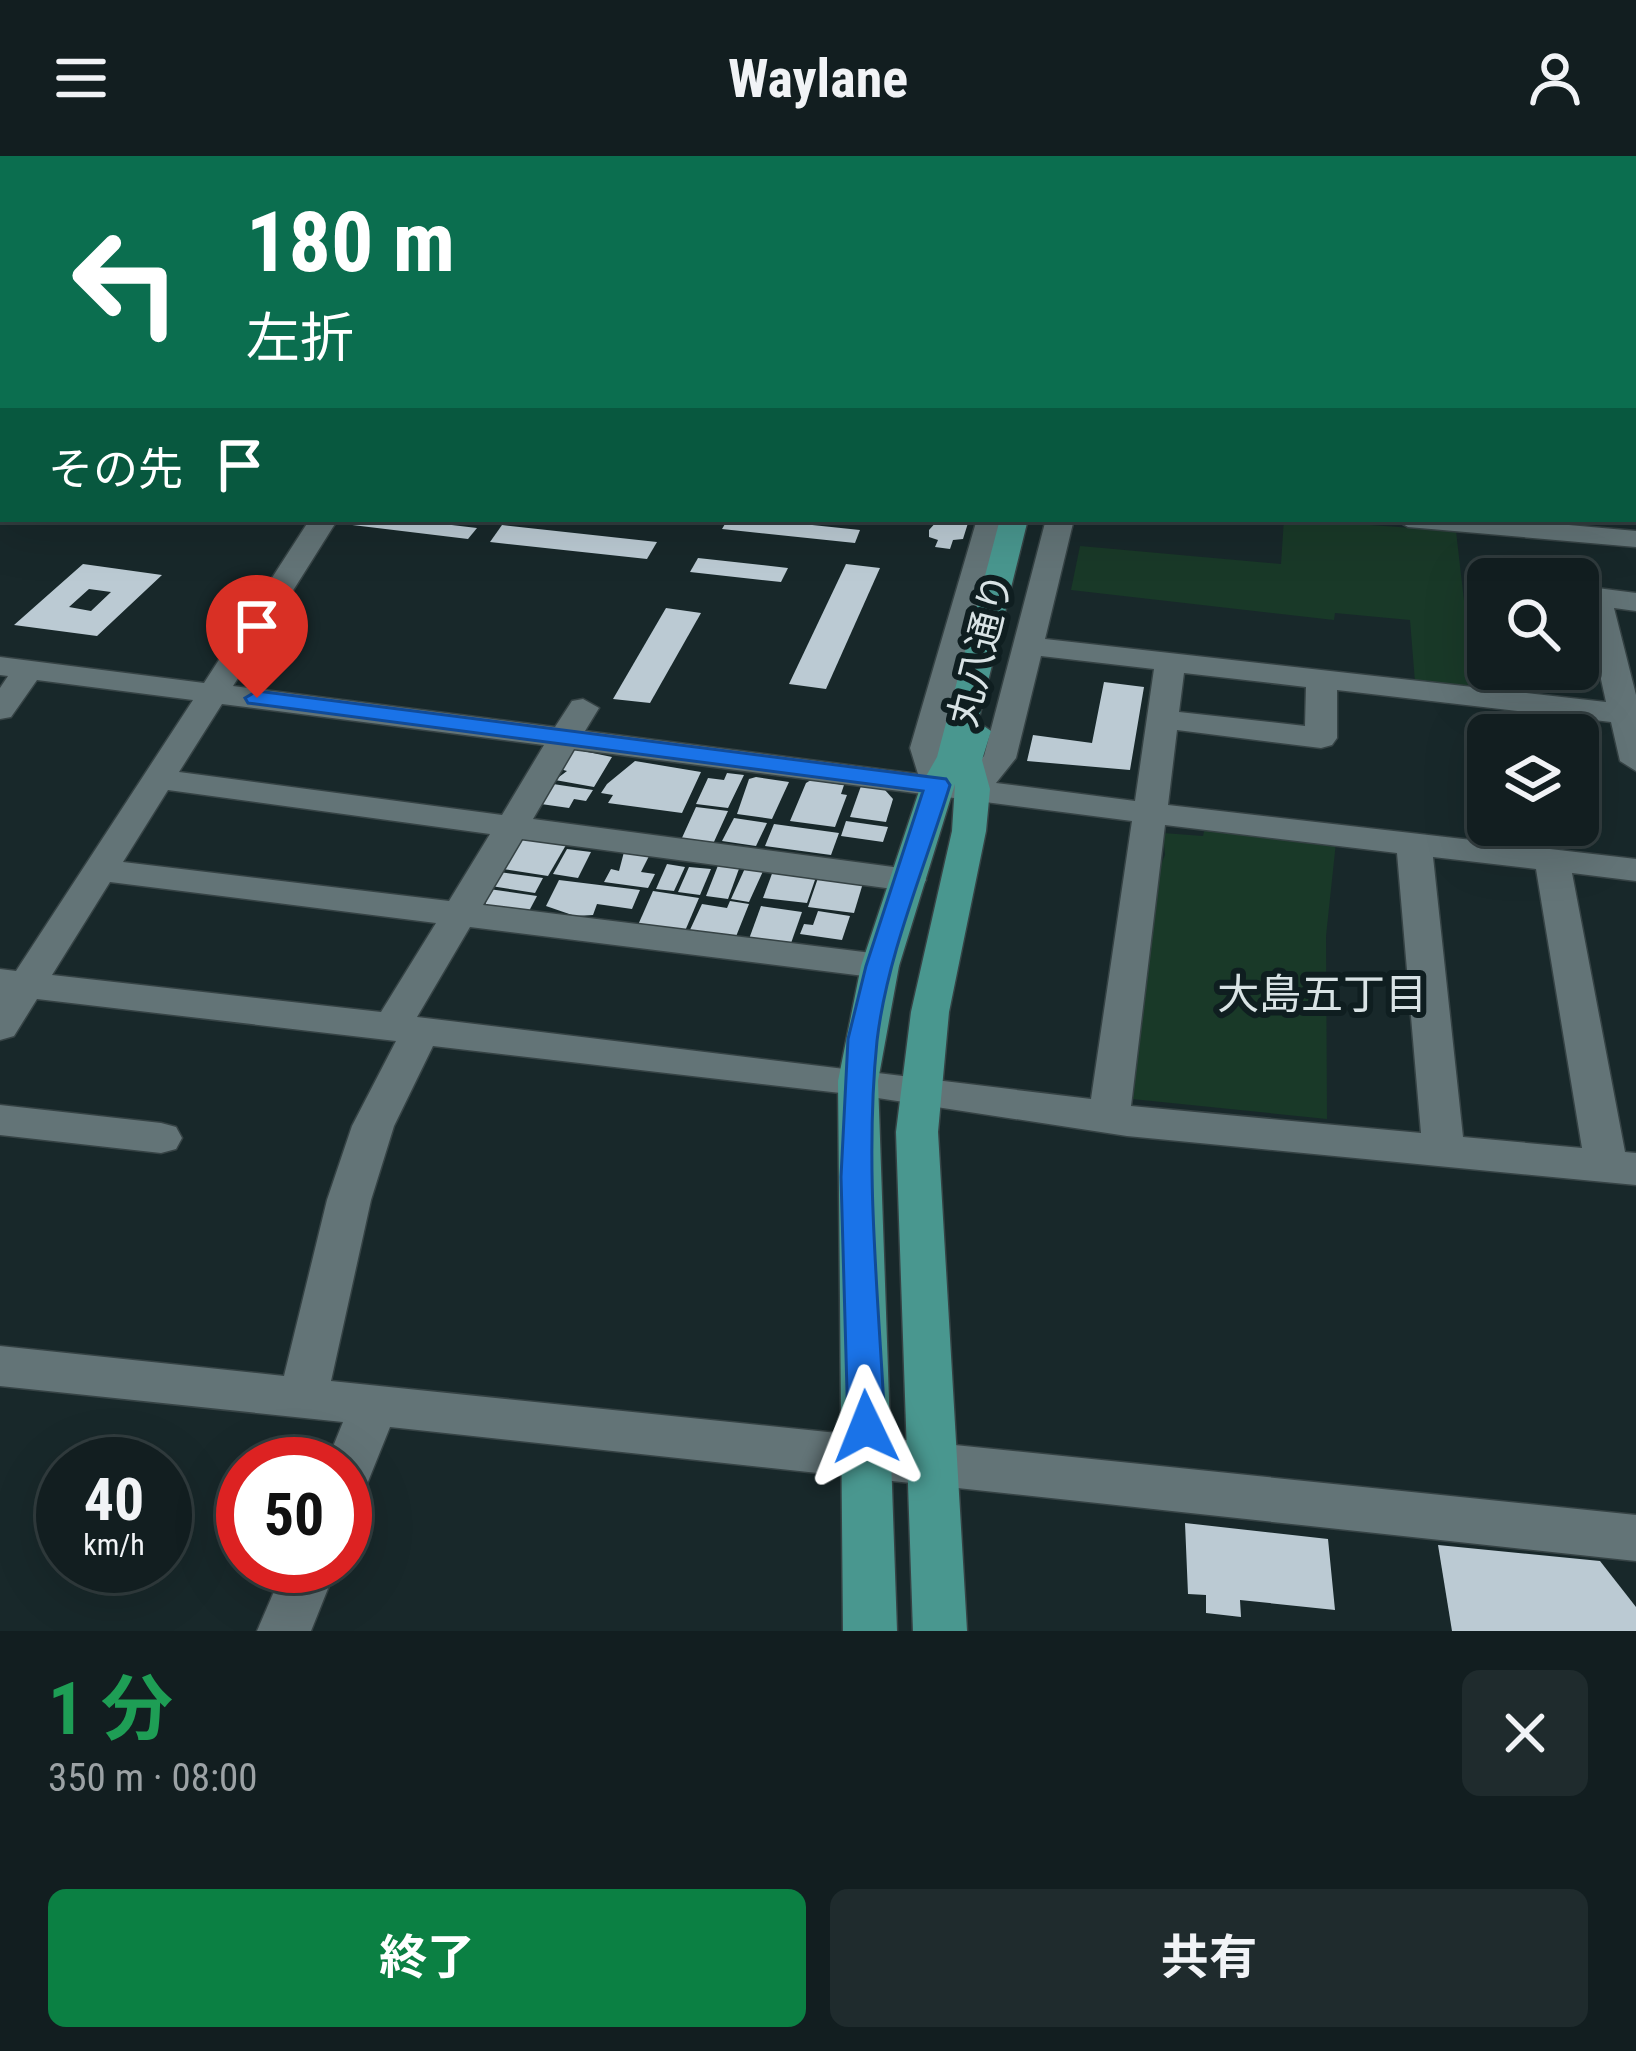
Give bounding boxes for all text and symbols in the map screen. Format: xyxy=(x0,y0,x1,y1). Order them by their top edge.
icon: menu xyxy=(48,45,114,111)
icon: person xyxy=(1522,45,1588,111)
text: Waylane xyxy=(728,47,908,110)
text: 180 m xyxy=(246,193,455,292)
icon: left xyxy=(48,204,204,360)
text: 左折 xyxy=(246,307,354,370)
icon: arrive xyxy=(207,432,273,498)
text: その先 xyxy=(48,443,183,496)
map controls xyxy=(1467,558,1599,846)
button: search xyxy=(1467,558,1599,690)
street label: 丸八通り xyxy=(940,569,1022,731)
pin xyxy=(206,575,308,698)
icon: arrive xyxy=(224,593,290,659)
button: layers xyxy=(1467,714,1599,846)
district label: 大島五丁目 xyxy=(1217,970,1427,1019)
position arrow xyxy=(803,1364,929,1490)
speed limit sign: 50 xyxy=(216,1437,372,1593)
text: 40 xyxy=(84,1464,144,1535)
text: km/h xyxy=(83,1527,145,1562)
text: 1 分 xyxy=(48,1667,173,1752)
button: close xyxy=(1462,1670,1588,1796)
text: 350 m · 08:00 xyxy=(48,1755,258,1801)
button: 終了 xyxy=(48,1889,806,2027)
button: 共有 xyxy=(830,1889,1588,2027)

